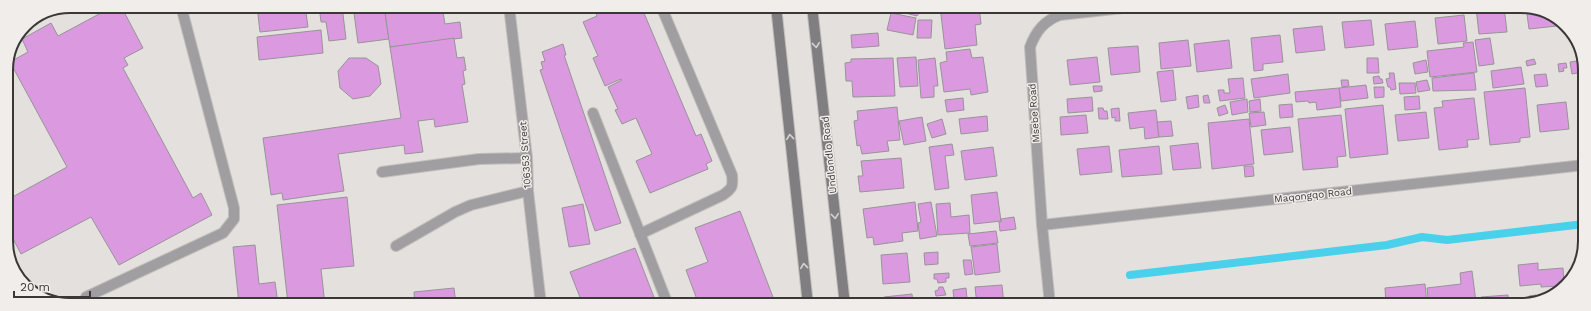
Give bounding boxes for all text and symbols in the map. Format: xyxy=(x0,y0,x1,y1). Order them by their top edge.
one-way arrow xyxy=(812,42,821,48)
street label: Msebe Road xyxy=(1026,83,1042,143)
street label: Undlondlo Road xyxy=(819,116,839,194)
street label: 106353 Street xyxy=(517,120,533,189)
one-way arrow xyxy=(786,134,795,140)
street label: Maqongqo Road xyxy=(1274,185,1352,205)
one-way arrow xyxy=(831,213,840,219)
one-way arrow xyxy=(800,263,809,269)
scale bar xyxy=(14,273,90,299)
text: 20 m xyxy=(20,280,50,294)

